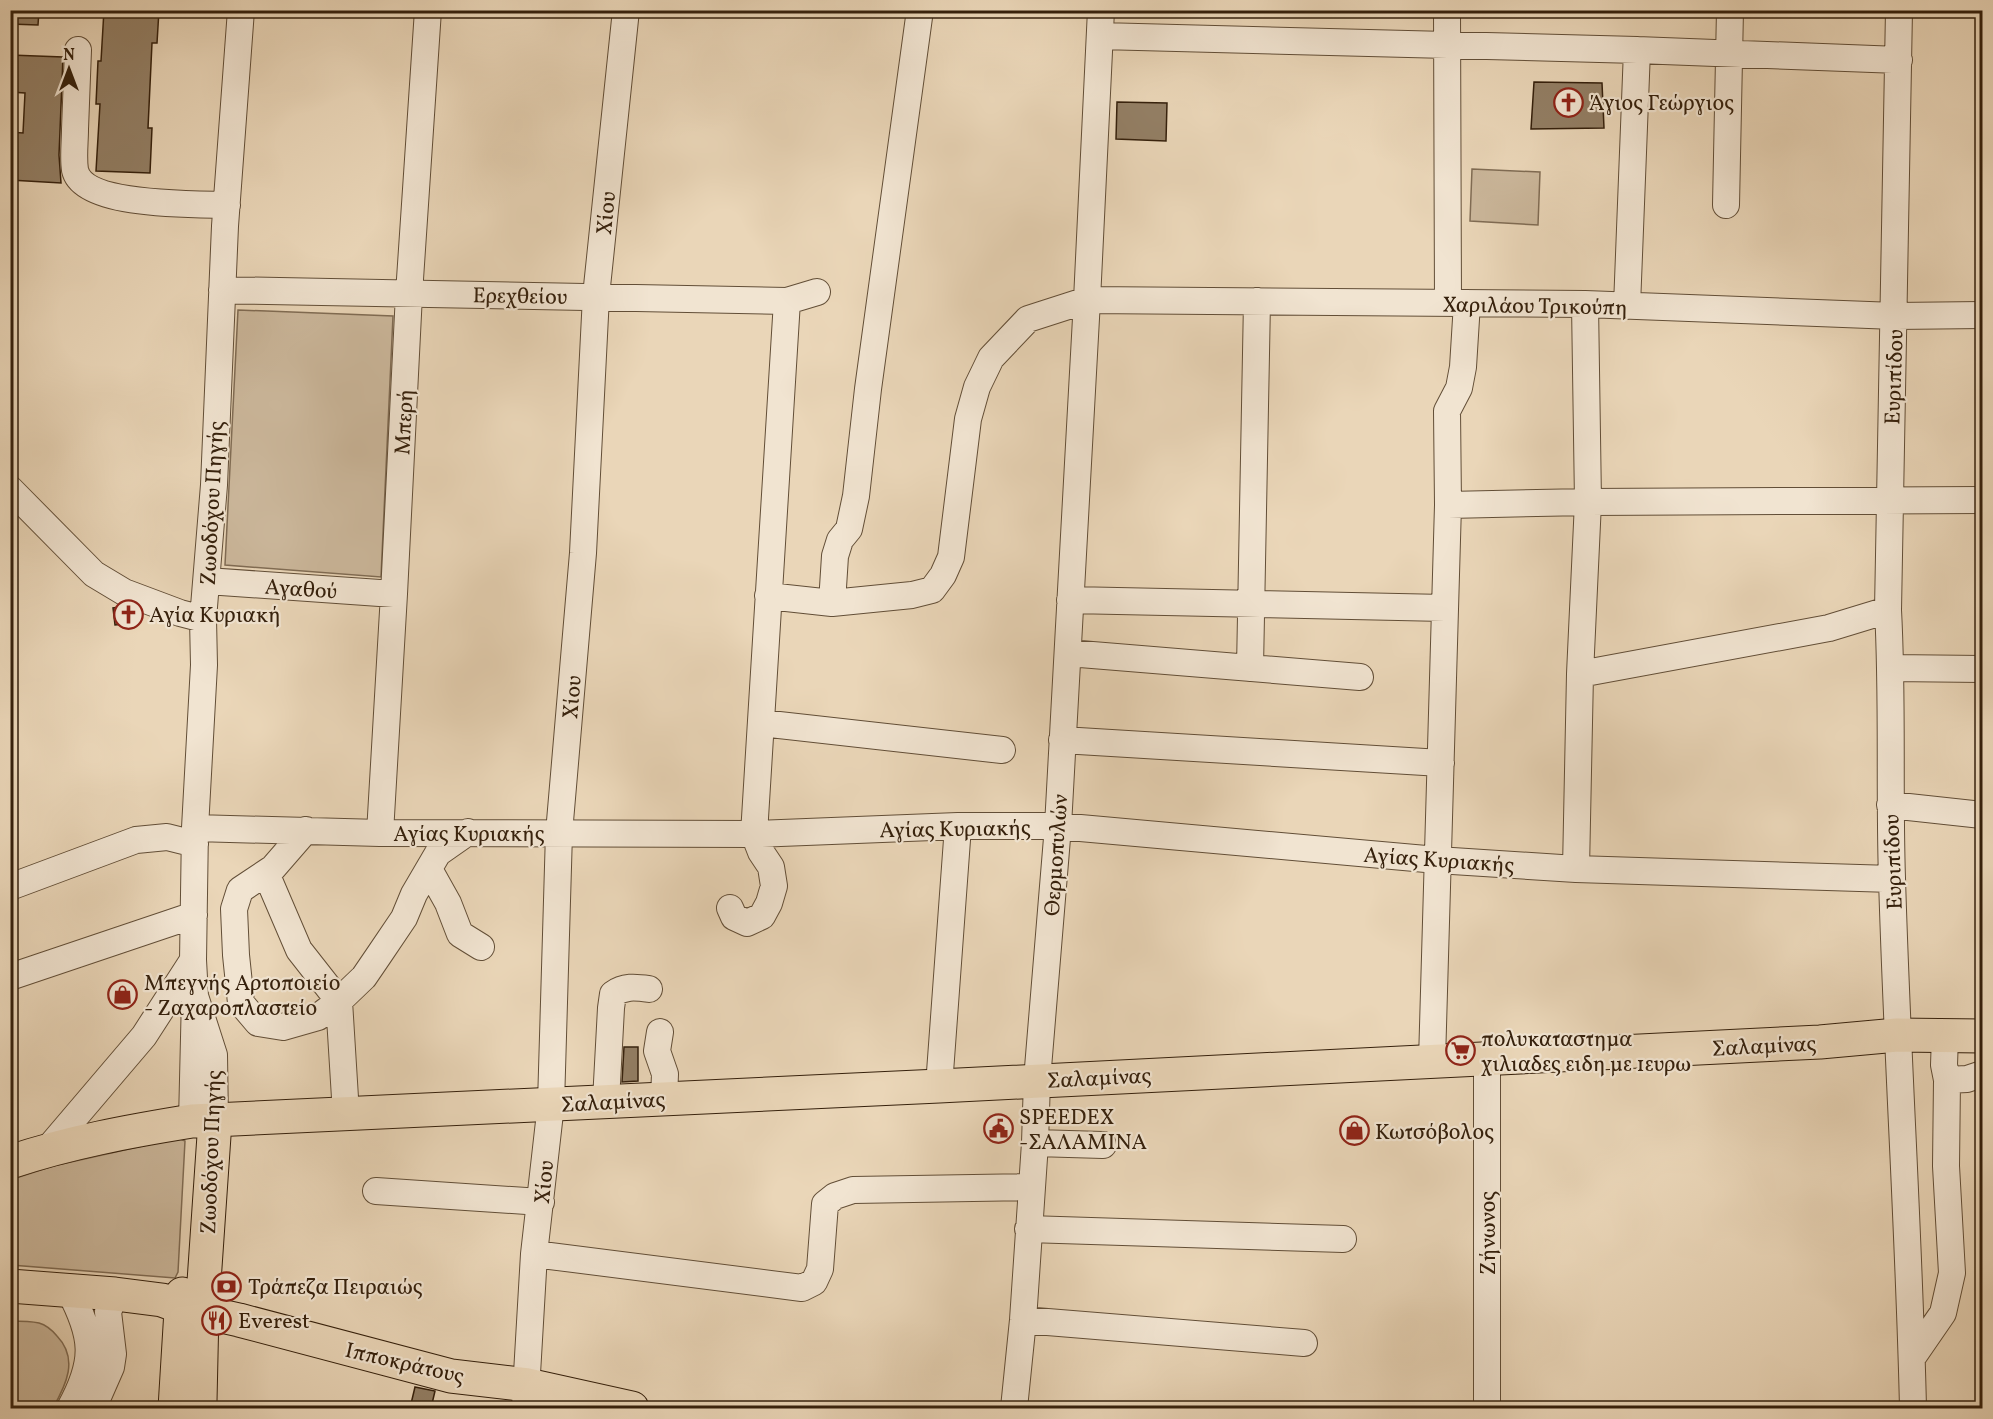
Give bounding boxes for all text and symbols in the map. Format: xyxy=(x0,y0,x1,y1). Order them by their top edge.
north arrow xyxy=(39,39,99,99)
text: N xyxy=(63,45,75,67)
church icon: Άγιος Γεώργιος xyxy=(1552,86,1584,118)
place label: Άγιος Γεώργιος xyxy=(1589,89,1734,120)
street label: Χίου xyxy=(590,190,625,237)
street label: Ερεχθείου xyxy=(472,281,568,314)
street label: Χαριλάου Τρικούπη xyxy=(1442,290,1628,325)
street label: Ευριπίδου xyxy=(1878,329,1913,425)
street label: Μπερή xyxy=(388,388,423,456)
street label: Ζωοδόχου Πηγής xyxy=(194,420,233,586)
street label: Αγαθού xyxy=(264,573,338,608)
church icon: Αγία Κυριακή xyxy=(112,598,144,630)
place label: Αγία Κυριακή xyxy=(149,601,281,632)
street label: Χίου xyxy=(556,674,591,720)
street label: Θερμοπυλών xyxy=(1038,793,1077,917)
street label: Αγίας Κυριακής xyxy=(879,814,1031,847)
street label: Ευριπίδου xyxy=(1877,814,1912,910)
street label: Αγίας Κυριακής xyxy=(393,820,545,851)
street label: Αγίας Κυριακής xyxy=(1362,841,1515,882)
place label: Μπεγνής Αρτοποιείο - Ζαχαροπλαστείο xyxy=(144,969,340,1025)
shop icon: Μπεγνής Αρτοποιείο - Ζαχαροπλαστείο xyxy=(107,979,139,1011)
place label: πολυκαταστημα χιλιαδες ειδη με 1ευρω xyxy=(1481,1025,1691,1081)
street label: Σαλαμίνας xyxy=(1711,1029,1817,1066)
supermarket icon: πολυκαταστημα χιλιαδες ειδη με 1ευρω xyxy=(1444,1035,1476,1067)
street label: Σαλαμίνας xyxy=(1046,1061,1152,1098)
street label: Ζωοδόχου Πηγής xyxy=(194,1069,231,1235)
street label: Σαλαμίνας xyxy=(560,1085,666,1122)
place label: SPEEDEX -ΣΑΛΑΜΙΝΑ xyxy=(1019,1103,1147,1159)
public building icon: SPEEDEX -ΣΑΛΑΜΙΝΑ xyxy=(982,1113,1014,1145)
shop icon: Κωτσόβολος xyxy=(1338,1115,1370,1147)
place label: Κωτσόβολος xyxy=(1375,1118,1494,1149)
street label: Χίου xyxy=(528,1159,563,1206)
street label: Ζήνωνος xyxy=(1474,1191,1505,1275)
bank icon: Τράπεζα Πειραιώς xyxy=(211,1270,243,1302)
place label: Τράπεζα Πειραιώς xyxy=(248,1273,423,1304)
restaurant icon: Everest xyxy=(201,1304,233,1336)
place label: Everest xyxy=(238,1307,310,1338)
street label: Ιπποκράτους xyxy=(342,1336,467,1393)

